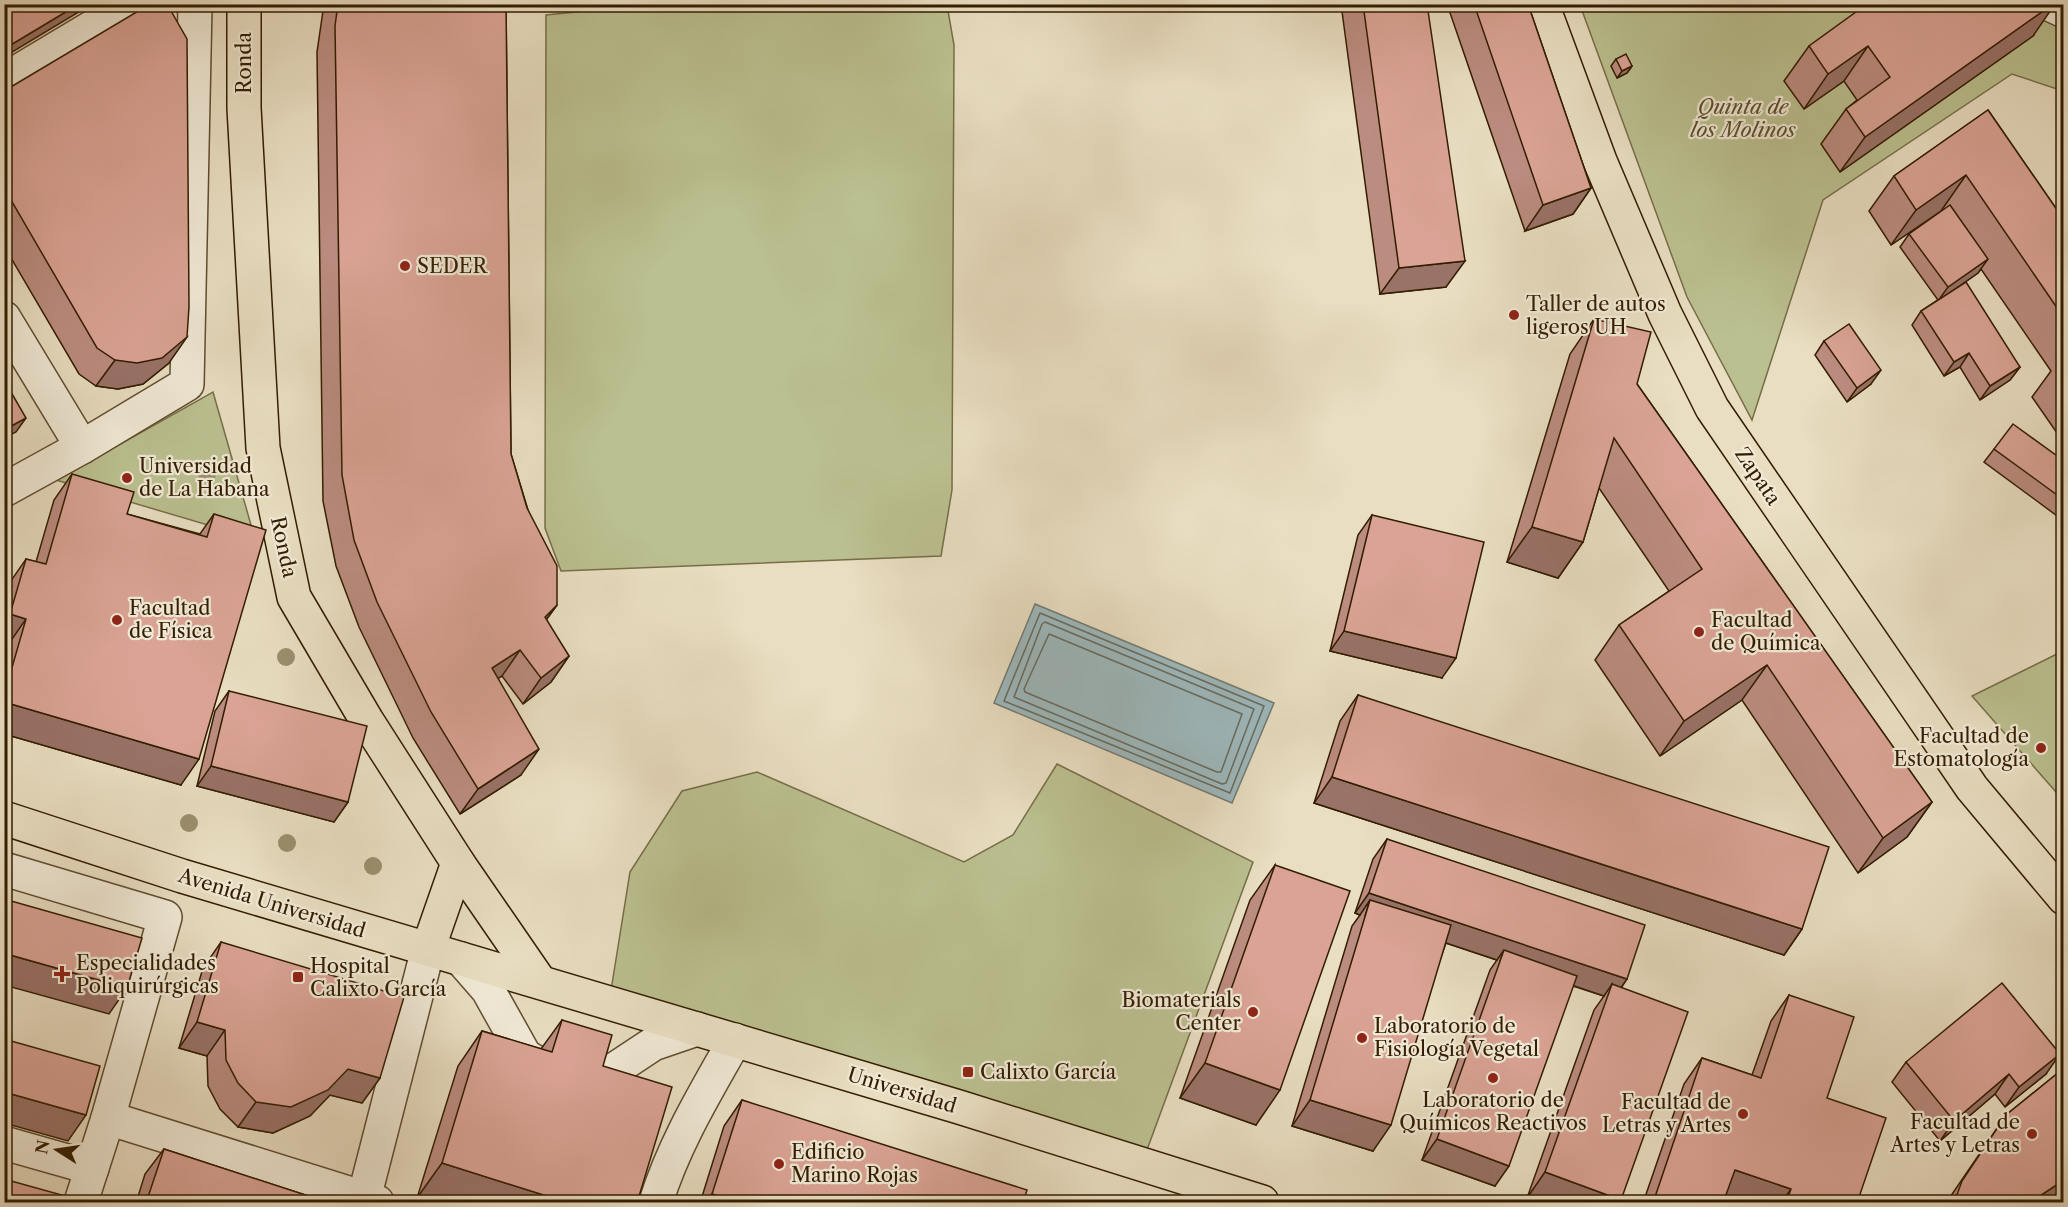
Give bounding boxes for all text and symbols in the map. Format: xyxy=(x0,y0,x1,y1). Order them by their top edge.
street label: Ronda xyxy=(232,32,256,94)
park label: Quinta de los Molinos xyxy=(1690,95,1796,142)
place label: SEDER xyxy=(417,254,489,278)
marker: SEDER xyxy=(398,259,412,273)
place label: Taller de autos ligeros UH xyxy=(1526,292,1666,339)
marker: Taller de autos ligeros UH xyxy=(1507,308,1521,322)
street label: Zapata xyxy=(1730,443,1786,510)
place label: Universidad de La Habana xyxy=(139,454,270,501)
marker: Universidad de La Habana xyxy=(120,471,134,485)
street label: Ronda xyxy=(266,514,302,580)
place label: Facultad de Física xyxy=(129,596,213,643)
place label: Facultad de Química xyxy=(1711,608,1821,655)
marker: Facultad de Física xyxy=(110,613,124,627)
marker: Facultad de Química xyxy=(1692,625,1706,639)
place label: Facultad de Estomatología xyxy=(1893,724,2029,771)
marker: Facultad de Estomatología xyxy=(2034,741,2048,755)
street label: Avenida Universidad xyxy=(175,863,368,943)
place label: Especialidades Poliquirúrgicas xyxy=(76,951,219,998)
place label: Hospital Calixto García xyxy=(310,954,447,1001)
marker: Especialidades Poliquirúrgicas xyxy=(53,965,71,983)
marker: Hospital Calixto García xyxy=(291,970,305,984)
place label: Biomaterials Center xyxy=(1122,988,1242,1035)
marker: Biomaterials Center xyxy=(1246,1005,1260,1019)
place label: Laboratorio de Fisiología Vegetal xyxy=(1374,1014,1539,1061)
marker: Laboratorio de Fisiología Vegetal xyxy=(1355,1031,1369,1045)
place label: Calixto García xyxy=(980,1060,1117,1084)
street label: Universidad xyxy=(844,1062,960,1118)
marker: Calixto García xyxy=(961,1065,975,1079)
marker: Laboratorio de Químicos Reactivos xyxy=(1486,1071,1500,1085)
place label: Laboratorio de Químicos Reactivos xyxy=(1399,1088,1587,1135)
place label: Facultad de Letras y Artes xyxy=(1602,1090,1731,1137)
marker: Facultad de Letras y Artes xyxy=(1736,1107,1750,1121)
place label: Facultad de Artes y Letras xyxy=(1889,1110,2020,1157)
north arrow xyxy=(27,1120,87,1180)
marker: Facultad de Artes y Letras xyxy=(2025,1127,2039,1141)
text: N xyxy=(31,1138,54,1156)
place label: Edificio Marino Rojas xyxy=(791,1140,918,1187)
marker: Edificio Marino Rojas xyxy=(772,1157,786,1171)

